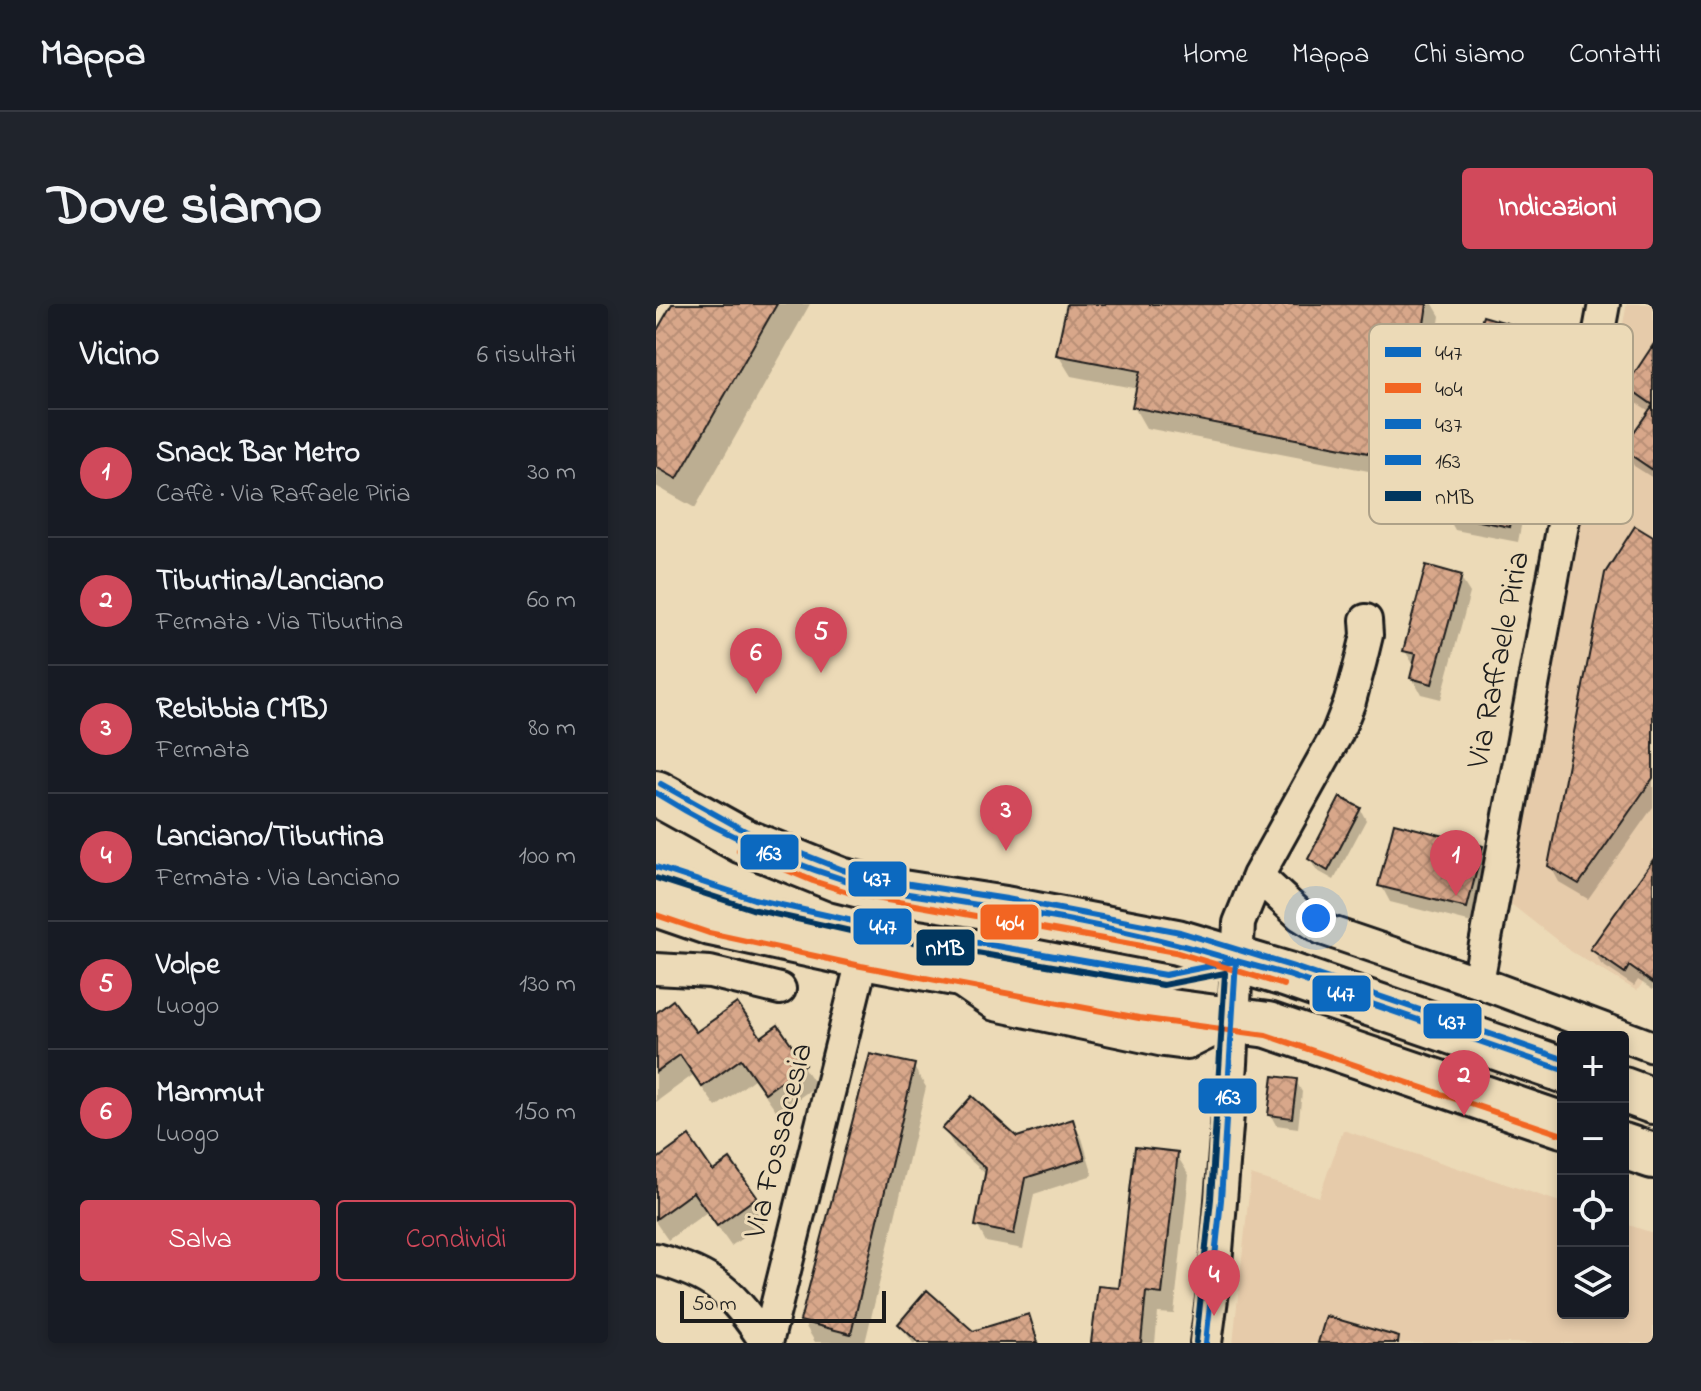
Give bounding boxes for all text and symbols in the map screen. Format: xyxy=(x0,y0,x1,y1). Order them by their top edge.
text: Mappa xyxy=(40,27,145,83)
text: Home xyxy=(1183,35,1248,76)
text: Mappa xyxy=(1292,35,1369,76)
text: Chi siamo xyxy=(1413,35,1525,76)
text: Contatti xyxy=(1569,35,1661,76)
text: Dove siamo xyxy=(48,168,322,249)
button: Indicazioni xyxy=(1462,168,1653,249)
legend xyxy=(1369,324,1633,524)
text: Vicino xyxy=(80,331,159,381)
text: 6 risultati xyxy=(477,337,576,375)
text: 447 xyxy=(1435,339,1462,371)
text: 404 xyxy=(1435,375,1463,407)
text: 437 xyxy=(1435,411,1462,443)
text: Snack Bar Metro xyxy=(156,432,360,476)
text: 163 xyxy=(1435,447,1461,479)
text: 1 xyxy=(102,454,110,492)
text: 30 m xyxy=(527,454,576,492)
text: Caffè · Via Raffaele Piria xyxy=(156,476,411,514)
text: nMB xyxy=(1435,483,1474,515)
street label: Via Raffaele Piria xyxy=(1456,547,1544,774)
text: Tiburtina/Lanciano xyxy=(156,560,384,604)
text: 2 xyxy=(100,582,112,620)
text: 60 m xyxy=(527,582,576,620)
text: Fermata · Via Tiburtina xyxy=(156,604,403,642)
pin: 5 xyxy=(795,607,847,673)
pin: 6 xyxy=(730,628,782,694)
text: Rebibbia (MB) xyxy=(156,688,327,732)
text: 3 xyxy=(101,710,111,748)
text: 80 m xyxy=(528,710,576,748)
text: Fermata xyxy=(156,732,250,770)
pin: 3 xyxy=(980,785,1032,851)
text: Lanciano/Tiburtina xyxy=(156,816,384,860)
pin: 1 xyxy=(1430,830,1482,896)
line badge: 163 xyxy=(739,833,800,871)
text: 4 xyxy=(101,838,111,876)
text: 100 m xyxy=(519,838,576,876)
text: 163 xyxy=(756,839,782,871)
text: Fermata · Via Lanciano xyxy=(156,860,400,898)
line badge: 437 xyxy=(847,860,908,898)
text: 437 xyxy=(863,865,892,897)
your location xyxy=(1296,898,1336,938)
line badge: 404 xyxy=(979,903,1040,941)
line badge: 447 xyxy=(852,907,913,946)
text: 404 xyxy=(996,909,1025,941)
text: 447 xyxy=(869,913,898,945)
line badge: nMB xyxy=(915,928,976,967)
text: nMB xyxy=(925,934,965,966)
text: Volpe xyxy=(156,944,220,988)
text: 5 xyxy=(99,966,113,1004)
text: 130 m xyxy=(519,966,576,1004)
line badge: 447 xyxy=(1311,974,1372,1013)
text: 447 xyxy=(1327,980,1356,1012)
text: Luogo xyxy=(156,988,219,1026)
line badge: 437 xyxy=(1422,1002,1483,1040)
text: 437 xyxy=(1438,1008,1467,1040)
map controls xyxy=(1557,1031,1629,1319)
button: + xyxy=(1557,1031,1629,1103)
street label: Via Fossacesia xyxy=(733,1038,827,1245)
pin: 2 xyxy=(1438,1050,1490,1116)
text: Mammut xyxy=(156,1072,264,1116)
line badge: 163 xyxy=(1197,1077,1258,1115)
text: 163 xyxy=(1215,1083,1241,1115)
text: 6 xyxy=(100,1094,112,1132)
text: 150 m xyxy=(515,1094,576,1132)
button: − xyxy=(1557,1103,1629,1175)
text: Luogo xyxy=(156,1116,219,1154)
button: locate xyxy=(1557,1175,1629,1247)
button: Salva xyxy=(80,1200,320,1281)
button: Condividi xyxy=(336,1200,576,1281)
button: layers xyxy=(1557,1247,1629,1319)
pin: 4 xyxy=(1188,1250,1240,1316)
scale bar xyxy=(680,1287,886,1323)
text: 50 m xyxy=(692,1289,737,1321)

